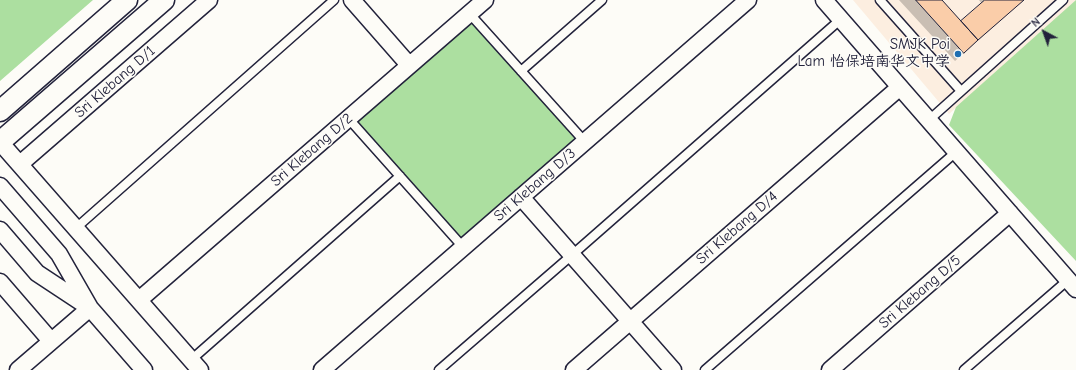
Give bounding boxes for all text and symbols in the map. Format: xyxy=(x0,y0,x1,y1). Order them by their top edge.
north arrow xyxy=(1024,12,1064,52)
text: N xyxy=(1029,15,1043,30)
place label: SMJK Poi Lam 怡保培南华文中学 xyxy=(798,36,950,71)
street label: Sri Klebang D/1 xyxy=(71,42,159,122)
marker: SMJK Poi Lam 怡保培南华文中学 xyxy=(953,49,963,59)
street label: Sri Klebang D/2 xyxy=(267,110,357,190)
street label: Sri Klebang D/3 xyxy=(490,145,580,225)
street label: Sri Klebang D/4 xyxy=(693,188,781,268)
street label: Sri Klebang D/5 xyxy=(875,251,965,333)

